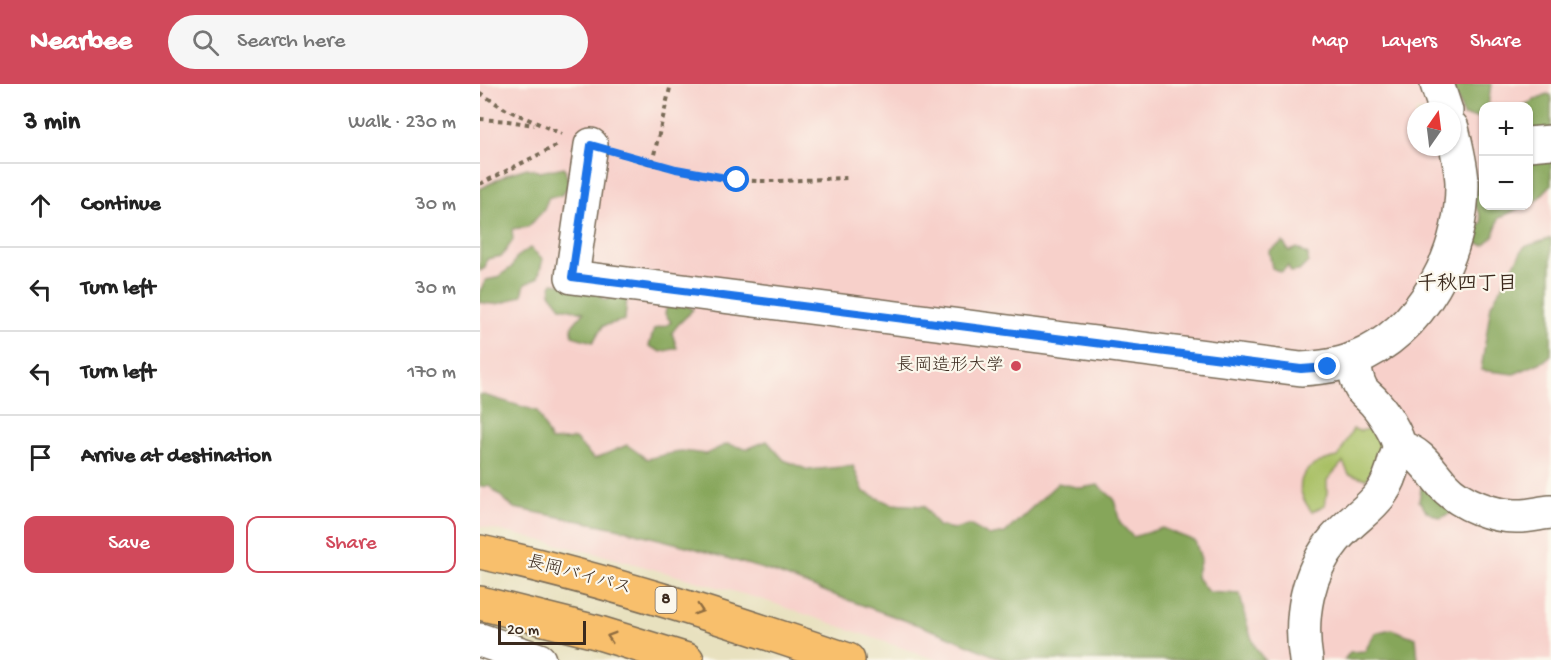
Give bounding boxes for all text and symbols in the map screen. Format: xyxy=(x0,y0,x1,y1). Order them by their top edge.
search box xyxy=(168,15,588,69)
text: Nearbee xyxy=(30,26,132,59)
icon: search xyxy=(189,26,222,59)
text: Search here xyxy=(237,29,345,55)
text: Map xyxy=(1312,30,1348,55)
text: Layers xyxy=(1381,30,1437,55)
text: Share xyxy=(1470,30,1521,55)
north arrow xyxy=(1407,102,1461,156)
map controls xyxy=(1479,102,1533,210)
button: + xyxy=(1479,102,1533,156)
text: 3 min xyxy=(24,108,80,139)
text: Walk · 230 m xyxy=(348,112,456,135)
button: − xyxy=(1479,156,1533,210)
route start xyxy=(723,166,749,192)
icon: ahead xyxy=(24,189,57,222)
text: Continue xyxy=(81,192,161,218)
text: 30 m xyxy=(415,194,456,217)
district label: 千秋四丁目 xyxy=(1417,272,1517,297)
icon: left xyxy=(24,273,57,306)
text: Turn left xyxy=(81,276,155,302)
text: 30 m xyxy=(415,278,456,301)
route end xyxy=(1314,353,1340,379)
place label: 長岡造形大学 xyxy=(896,355,1004,377)
icon: left xyxy=(24,357,57,390)
marker: 長岡造形大学 xyxy=(1009,359,1023,373)
text: Turn left xyxy=(81,360,155,386)
text: 170 m xyxy=(407,362,456,385)
icon: arrive xyxy=(24,441,57,474)
text: Arrive at destination xyxy=(81,444,271,470)
button: Save xyxy=(24,516,234,573)
button: Share xyxy=(246,516,456,573)
street label: 長岡バイパス xyxy=(524,552,634,600)
road number: 8 xyxy=(656,587,676,613)
one-way arrow xyxy=(693,603,704,615)
scale bar xyxy=(498,618,586,646)
text: 20 m xyxy=(507,622,539,641)
one-way arrow xyxy=(606,632,617,644)

